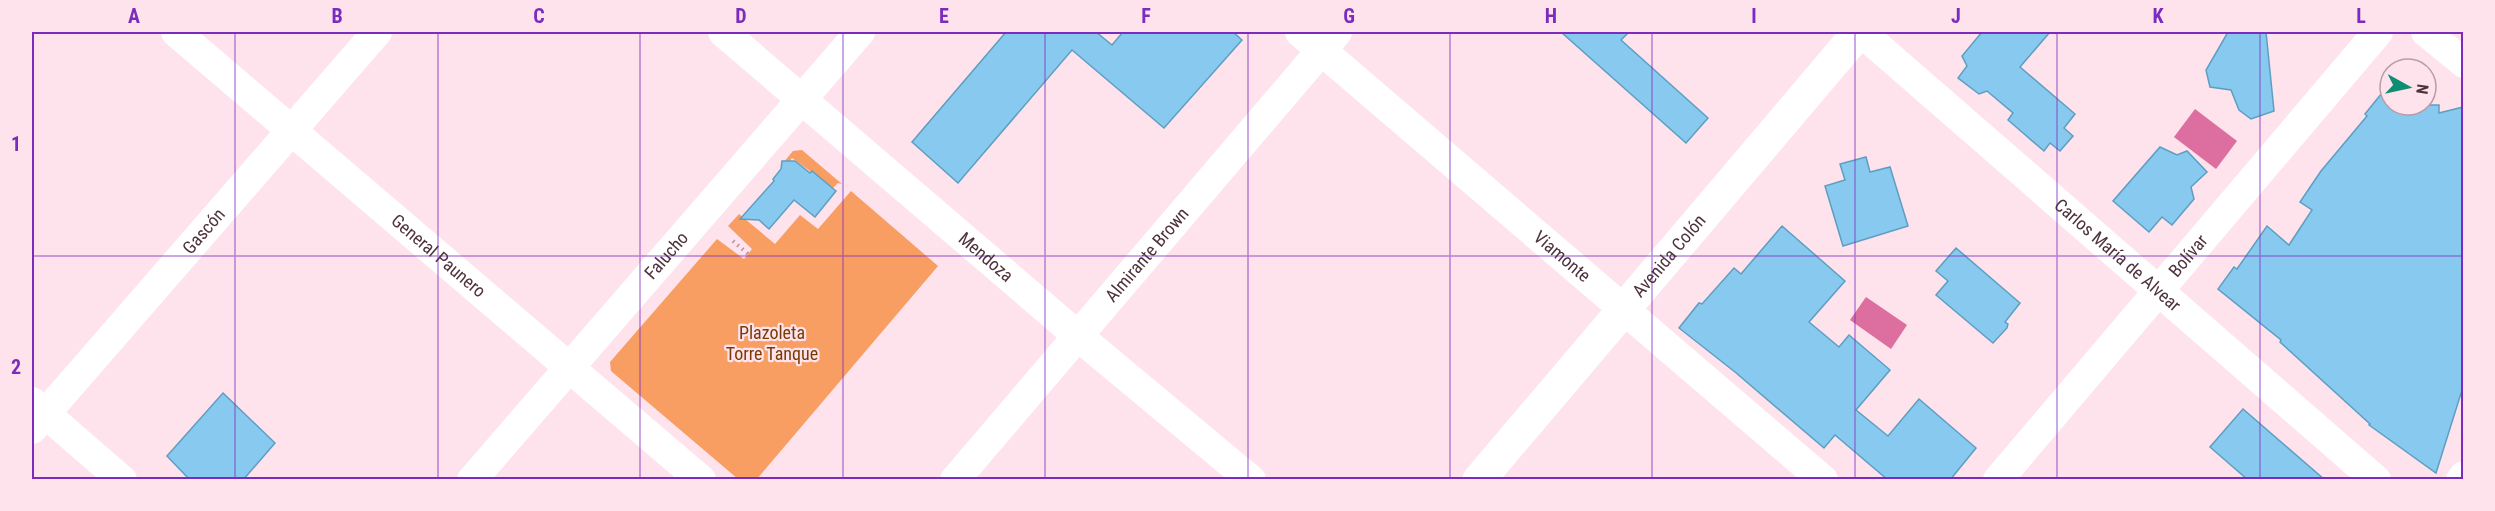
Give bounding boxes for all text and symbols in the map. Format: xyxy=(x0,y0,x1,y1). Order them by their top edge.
text: A xyxy=(128,4,140,28)
text: B xyxy=(331,4,343,28)
text: C xyxy=(533,4,545,28)
text: D xyxy=(735,4,747,28)
text: E xyxy=(939,4,949,28)
text: F xyxy=(1141,4,1151,28)
text: G xyxy=(1343,4,1355,28)
text: H xyxy=(1545,4,1557,28)
text: I xyxy=(1751,4,1757,28)
text: J xyxy=(1951,4,1961,28)
text: K xyxy=(2152,4,2164,28)
text: L xyxy=(2356,4,2366,28)
north arrow xyxy=(2378,57,2438,117)
text: N xyxy=(2412,83,2432,95)
text: 1 xyxy=(11,132,21,156)
street label: Carlos María de Alvear xyxy=(2050,194,2186,316)
street label: Almirante Brown xyxy=(1101,203,1193,306)
street label: Gascón xyxy=(178,204,229,258)
street label: General Paunero xyxy=(387,210,490,302)
street label: Avenida Colón xyxy=(1628,210,1710,301)
street label: Viamonte xyxy=(1530,226,1595,286)
street label: Falucho xyxy=(640,227,692,283)
street label: Mendoza xyxy=(955,228,1018,286)
street label: Bolívar xyxy=(2164,230,2212,281)
park label: Plazoleta Torre Tanque xyxy=(726,322,818,364)
text: 2 xyxy=(11,355,21,379)

